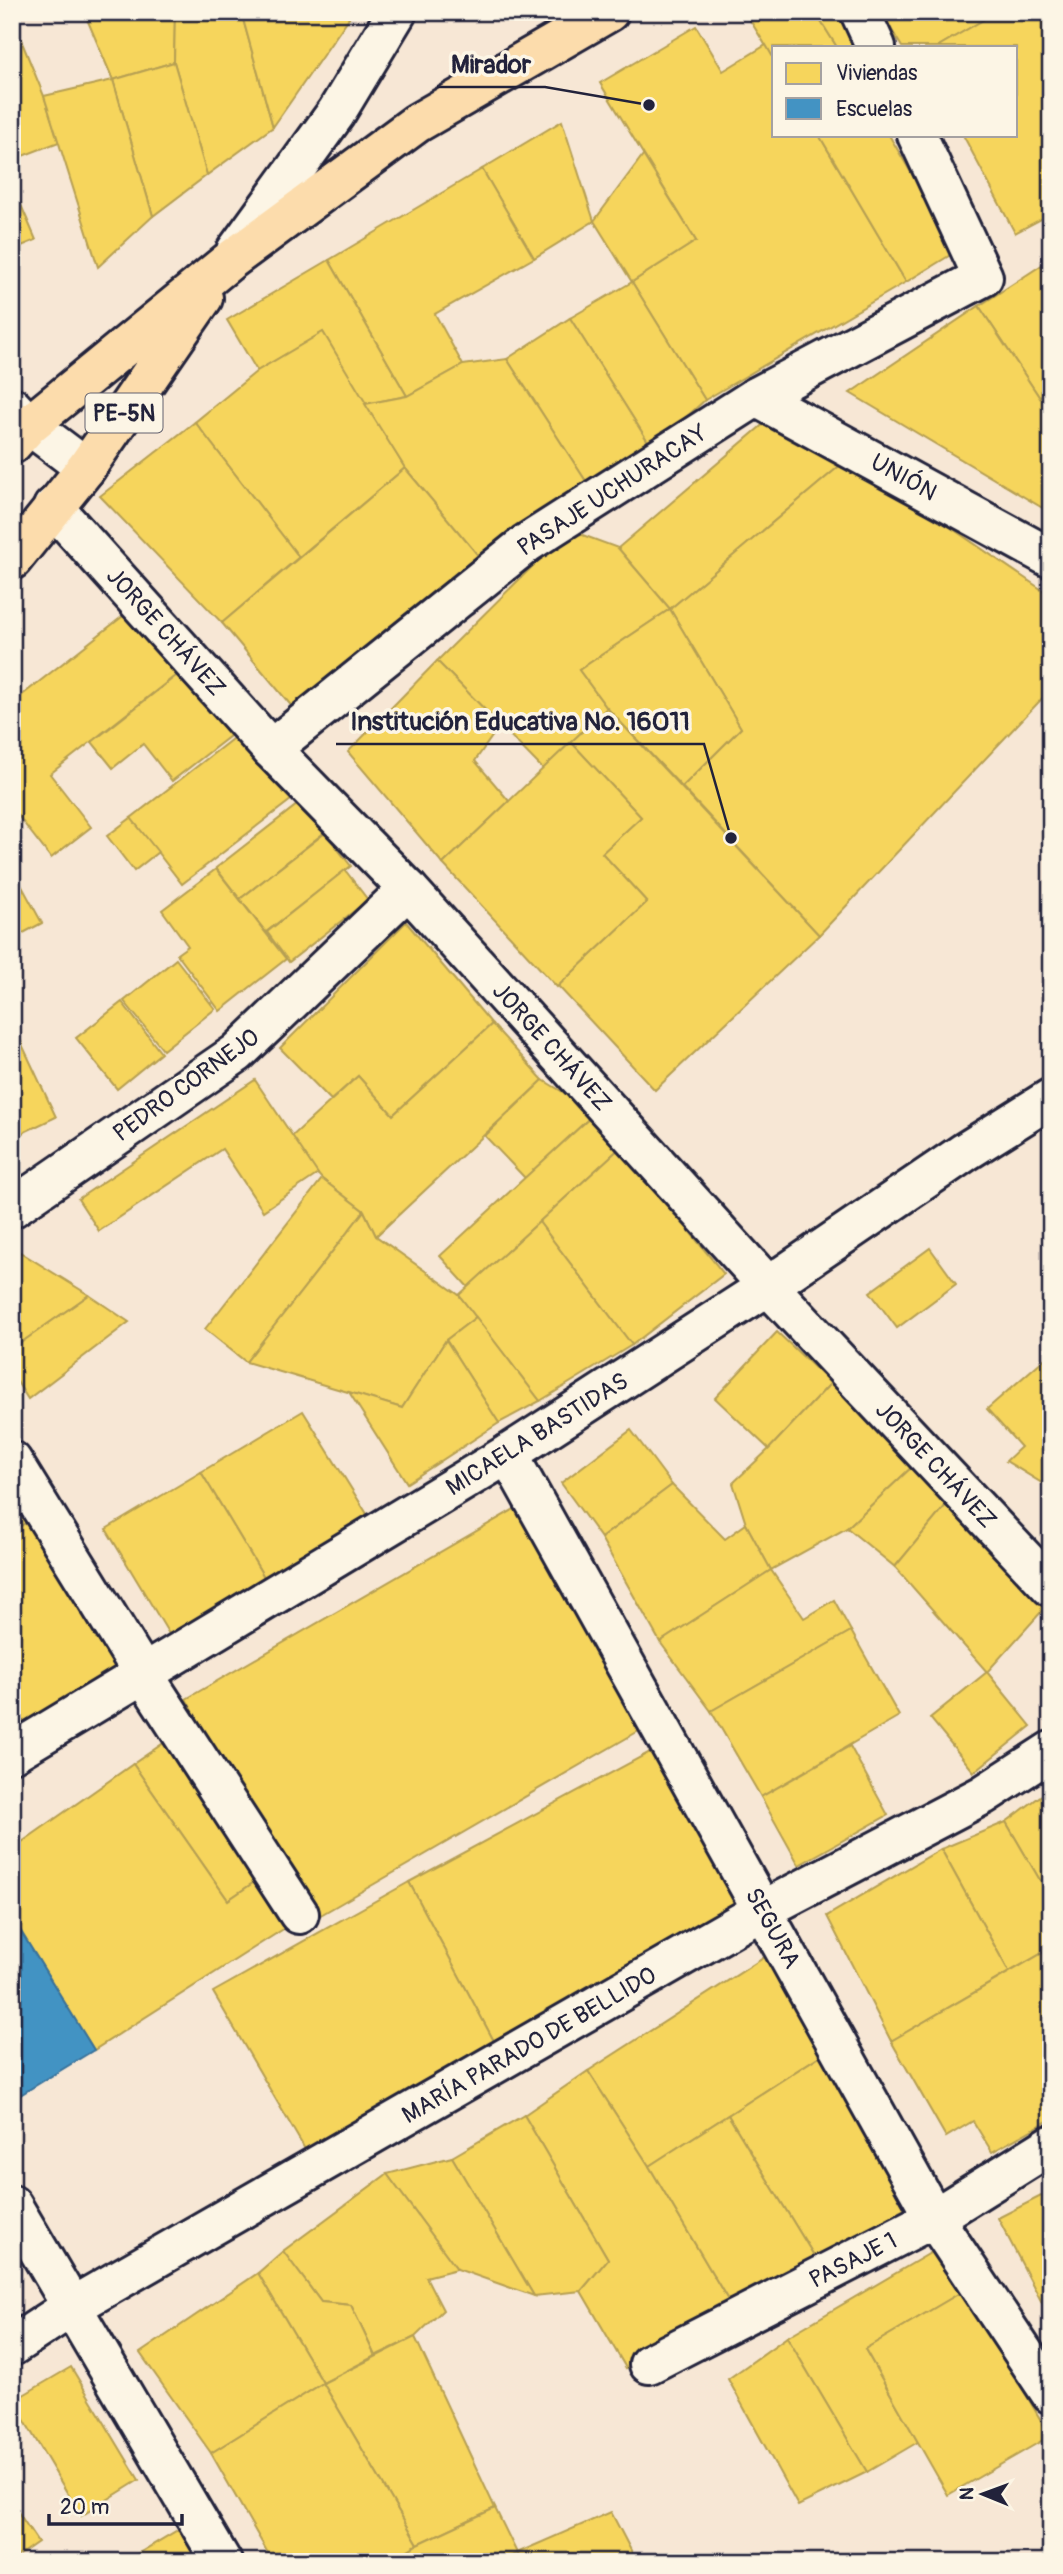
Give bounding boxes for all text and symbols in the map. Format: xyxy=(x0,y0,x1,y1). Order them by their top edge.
callout: Mirador xyxy=(437,40,545,87)
legend xyxy=(772,46,1018,136)
text: Mirador xyxy=(451,49,532,81)
text: Viviendas xyxy=(836,60,918,87)
text: Escuelas xyxy=(836,96,913,123)
road number: PE-5N xyxy=(86,394,162,432)
street label: PASAJE UCHURACAY xyxy=(512,418,713,563)
street label: UNIÓN xyxy=(866,447,942,507)
street label: JORGE CHÁVEZ xyxy=(100,562,231,703)
callout: Institución Educativa No. 16011 xyxy=(336,697,704,744)
text: Institución Educativa No. 16011 xyxy=(350,706,690,738)
street label: JORGE CHÁVEZ xyxy=(486,977,617,1118)
street label: PEDRO CORNEJO xyxy=(108,1023,265,1148)
street label: MICAELA BASTIDAS xyxy=(441,1367,634,1502)
street label: JORGE CHÁVEZ xyxy=(869,1396,1002,1535)
street label: SEGURA xyxy=(739,1883,807,1974)
street label: MARÍA PARADO DE BELLIDO xyxy=(397,1961,661,2130)
street label: PASAJE 1 xyxy=(805,2226,902,2295)
north arrow xyxy=(948,2458,1018,2528)
scale bar xyxy=(49,2483,182,2527)
text: N xyxy=(955,2487,979,2500)
text: 20 m xyxy=(60,2494,109,2521)

